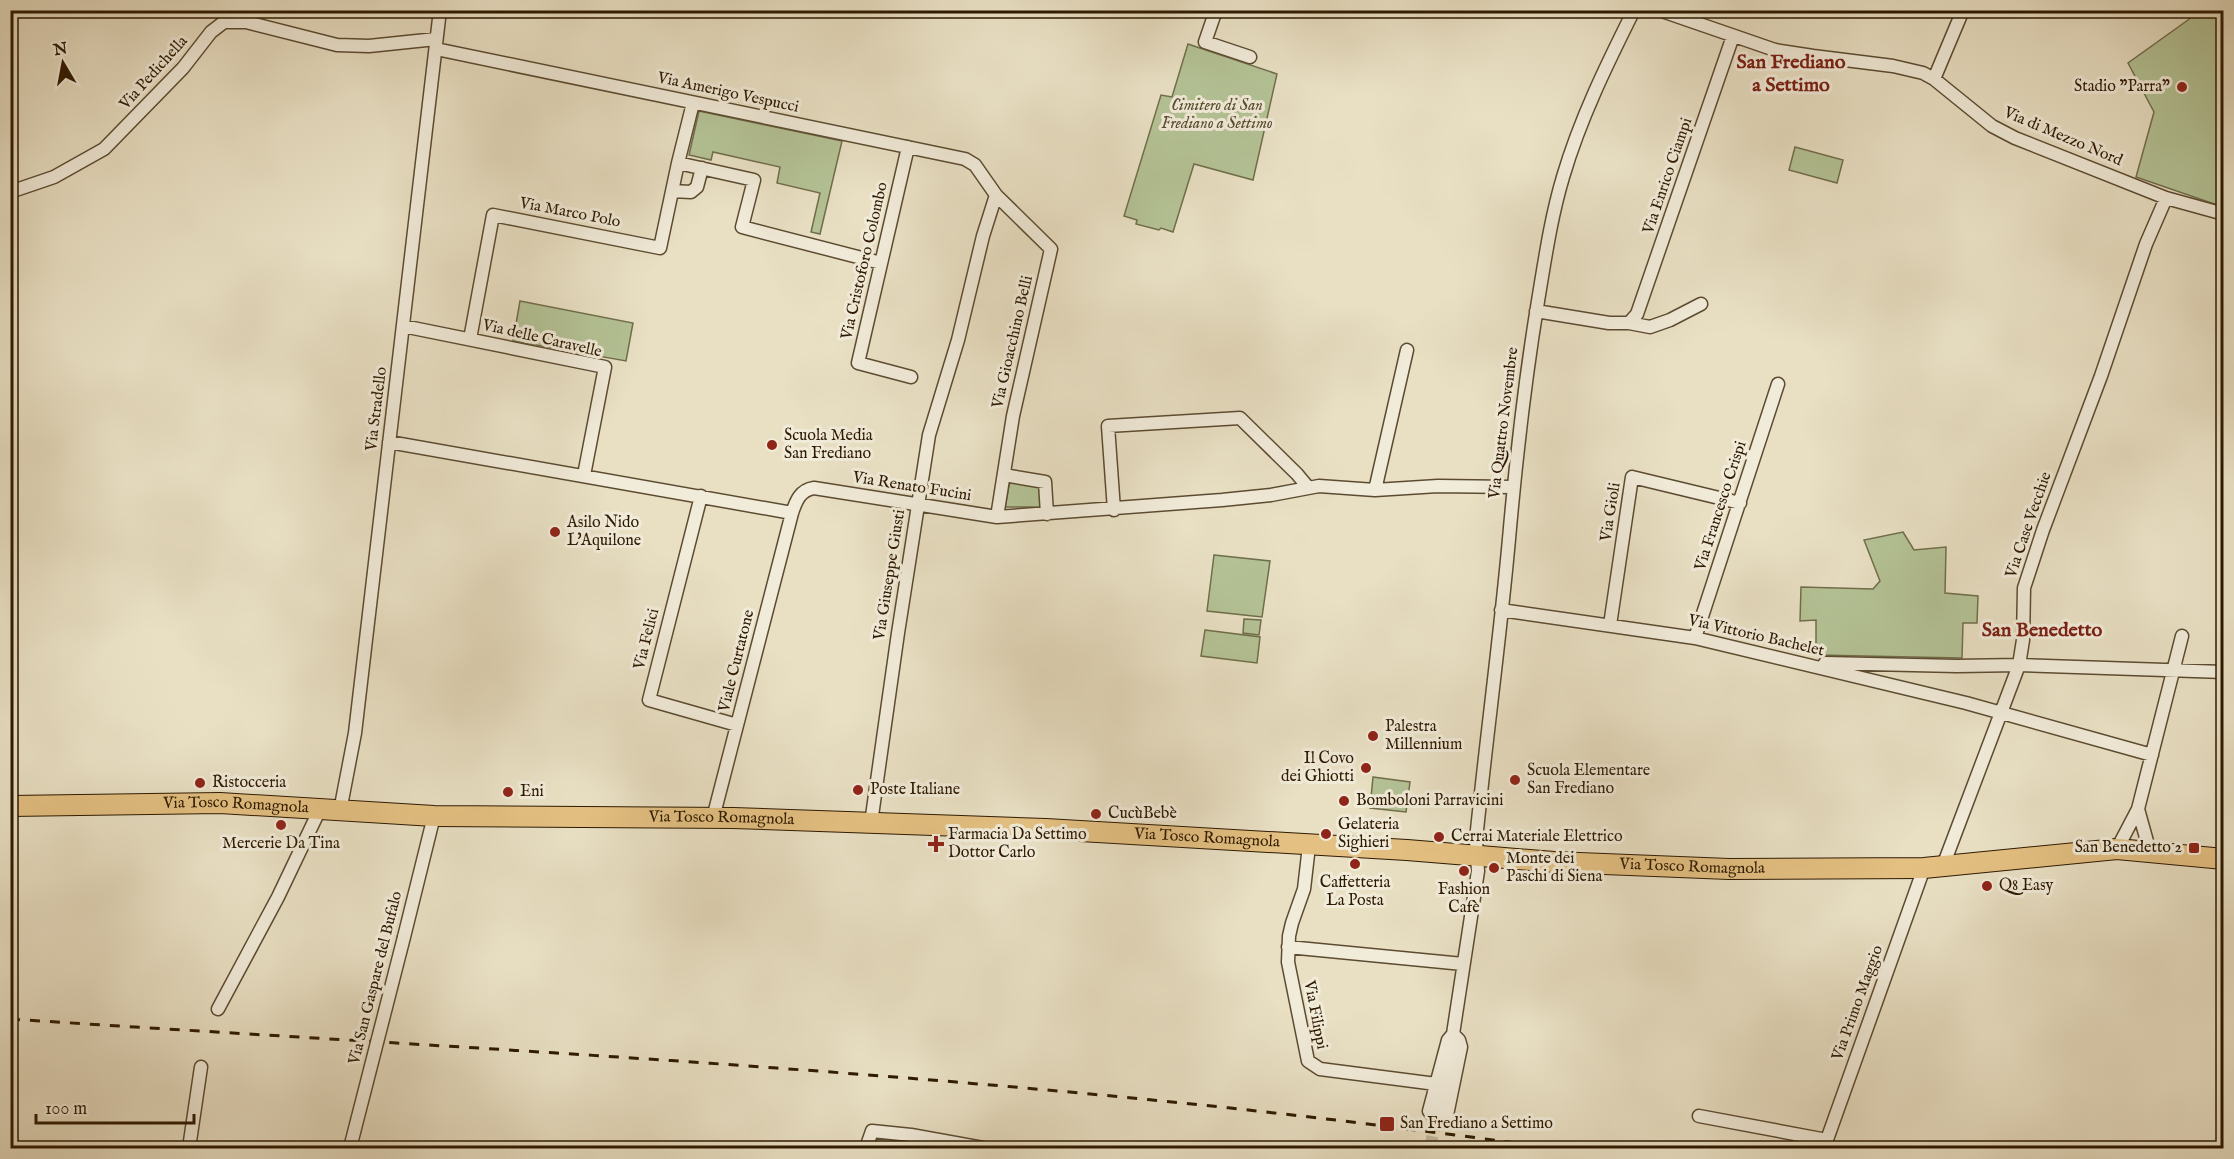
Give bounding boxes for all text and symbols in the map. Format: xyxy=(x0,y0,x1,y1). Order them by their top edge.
street label: Via Pedichella xyxy=(115,32,192,115)
north arrow xyxy=(33,33,93,93)
text: N xyxy=(51,39,69,61)
district label: San Frediano a Settimo xyxy=(1737,50,1846,98)
street label: Via Amerigo Vespucci xyxy=(655,68,801,118)
place label: Stadio "Parra" xyxy=(2074,77,2170,97)
marker: Stadio "Parra" xyxy=(2175,80,2189,94)
park label: Cimitero di San Frediano a Settimo xyxy=(1161,96,1273,134)
street label: Via di Mezzo Nord xyxy=(2000,103,2126,171)
street label: Via Enrico Ciampi xyxy=(1638,115,1697,238)
street label: Via Cristoforo Colombo xyxy=(837,180,893,343)
street label: Via Marco Polo xyxy=(517,193,623,233)
street label: Via Gioacchino Belli xyxy=(988,274,1038,411)
street label: Via delle Caravelle xyxy=(479,315,604,362)
street label: Via Quattro Novembre xyxy=(1485,346,1523,501)
street label: Via Stradello xyxy=(362,365,392,453)
place label: Scuola Media San Frediano xyxy=(784,426,873,464)
marker: Scuola Media San Frediano xyxy=(765,438,779,452)
street label: Via Francesco Crispi xyxy=(1690,439,1751,574)
street label: Via Renato Fucini xyxy=(850,468,973,506)
street label: Via Case Vecchie xyxy=(2001,469,2056,582)
street label: Via Gioli xyxy=(1596,481,1626,544)
street label: Via Giuseppe Giusti xyxy=(870,508,910,643)
place label: Asilo Nido L'Aquilone xyxy=(566,513,641,551)
marker: Asilo Nido L'Aquilone xyxy=(548,525,562,539)
street label: Via Felici xyxy=(630,606,664,673)
street label: Viale Curtatone xyxy=(714,608,759,715)
street label: Via Vittorio Bachelet xyxy=(1685,610,1826,661)
district label: San Benedetto xyxy=(1982,618,2102,643)
place label: Palestra Millennium xyxy=(1385,717,1462,755)
marker: Palestra Millennium xyxy=(1366,729,1380,743)
place label: Il Covo dei Ghiotti xyxy=(1281,749,1354,787)
marker: Il Covo dei Ghiotti xyxy=(1359,761,1373,775)
place label: Scuola Elementare San Frediano xyxy=(1527,761,1650,799)
place label: Ristocceria xyxy=(212,773,286,793)
marker: Scuola Elementare San Frediano xyxy=(1508,773,1522,787)
marker: Ristocceria xyxy=(193,776,207,790)
place label: Poste Italiane xyxy=(870,780,960,800)
place label: Eni xyxy=(520,782,544,802)
marker: Poste Italiane xyxy=(851,783,865,797)
marker: Eni xyxy=(501,785,515,799)
place label: Bomboloni Parravicini xyxy=(1356,791,1504,811)
street label: Via Tosco Romagnola xyxy=(162,793,309,818)
marker: Bomboloni Parravicini xyxy=(1337,794,1351,808)
place label: CucùBebè xyxy=(1108,804,1177,824)
street label: Via Tosco Romagnola xyxy=(648,807,795,830)
marker: CucùBebè xyxy=(1089,807,1103,821)
place label: Gelateria Sighieri xyxy=(1338,815,1399,853)
marker: Mercerie Da Tina xyxy=(274,818,288,832)
street label: Via Tosco Romagnola xyxy=(1133,824,1281,853)
place label: Farmacia Da Settimo Dottor Carlo xyxy=(948,825,1087,863)
marker: Gelateria Sighieri xyxy=(1319,827,1333,841)
place label: Cerrai Materiale Elettrico xyxy=(1451,827,1623,847)
marker: Cerrai Materiale Elettrico xyxy=(1432,830,1446,844)
place label: Mercerie Da Tina xyxy=(222,834,340,854)
marker: Farmacia Da Settimo Dottor Carlo xyxy=(929,837,943,851)
place label: San Benedetto 2 xyxy=(2075,838,2182,858)
marker: San Benedetto 2 xyxy=(2187,841,2201,855)
place label: Monte dei Paschi di Siena xyxy=(1506,849,1602,887)
street label: Via Tosco Romagnola xyxy=(1618,855,1765,879)
marker: Caffetteria La Posta xyxy=(1348,857,1362,871)
marker: Monte dei Paschi di Siena xyxy=(1487,861,1501,875)
marker: Fashion Cafè xyxy=(1457,864,1471,878)
place label: Caffetteria La Posta xyxy=(1320,873,1390,911)
place label: Q8 Easy xyxy=(1999,876,2054,896)
marker: Q8 Easy xyxy=(1980,879,1994,893)
place label: Fashion Cafè xyxy=(1438,880,1491,918)
street label: Via San Gaspare del Bufalo xyxy=(345,889,407,1068)
street label: Via Primo Maggio xyxy=(1828,942,1888,1064)
street label: Via Filippi xyxy=(1298,978,1331,1051)
scale bar xyxy=(36,1087,194,1125)
text: 100 m xyxy=(45,1098,87,1121)
place label: San Frediano a Settimo xyxy=(1400,1114,1553,1134)
marker: San Frediano a Settimo xyxy=(1378,1115,1396,1133)

